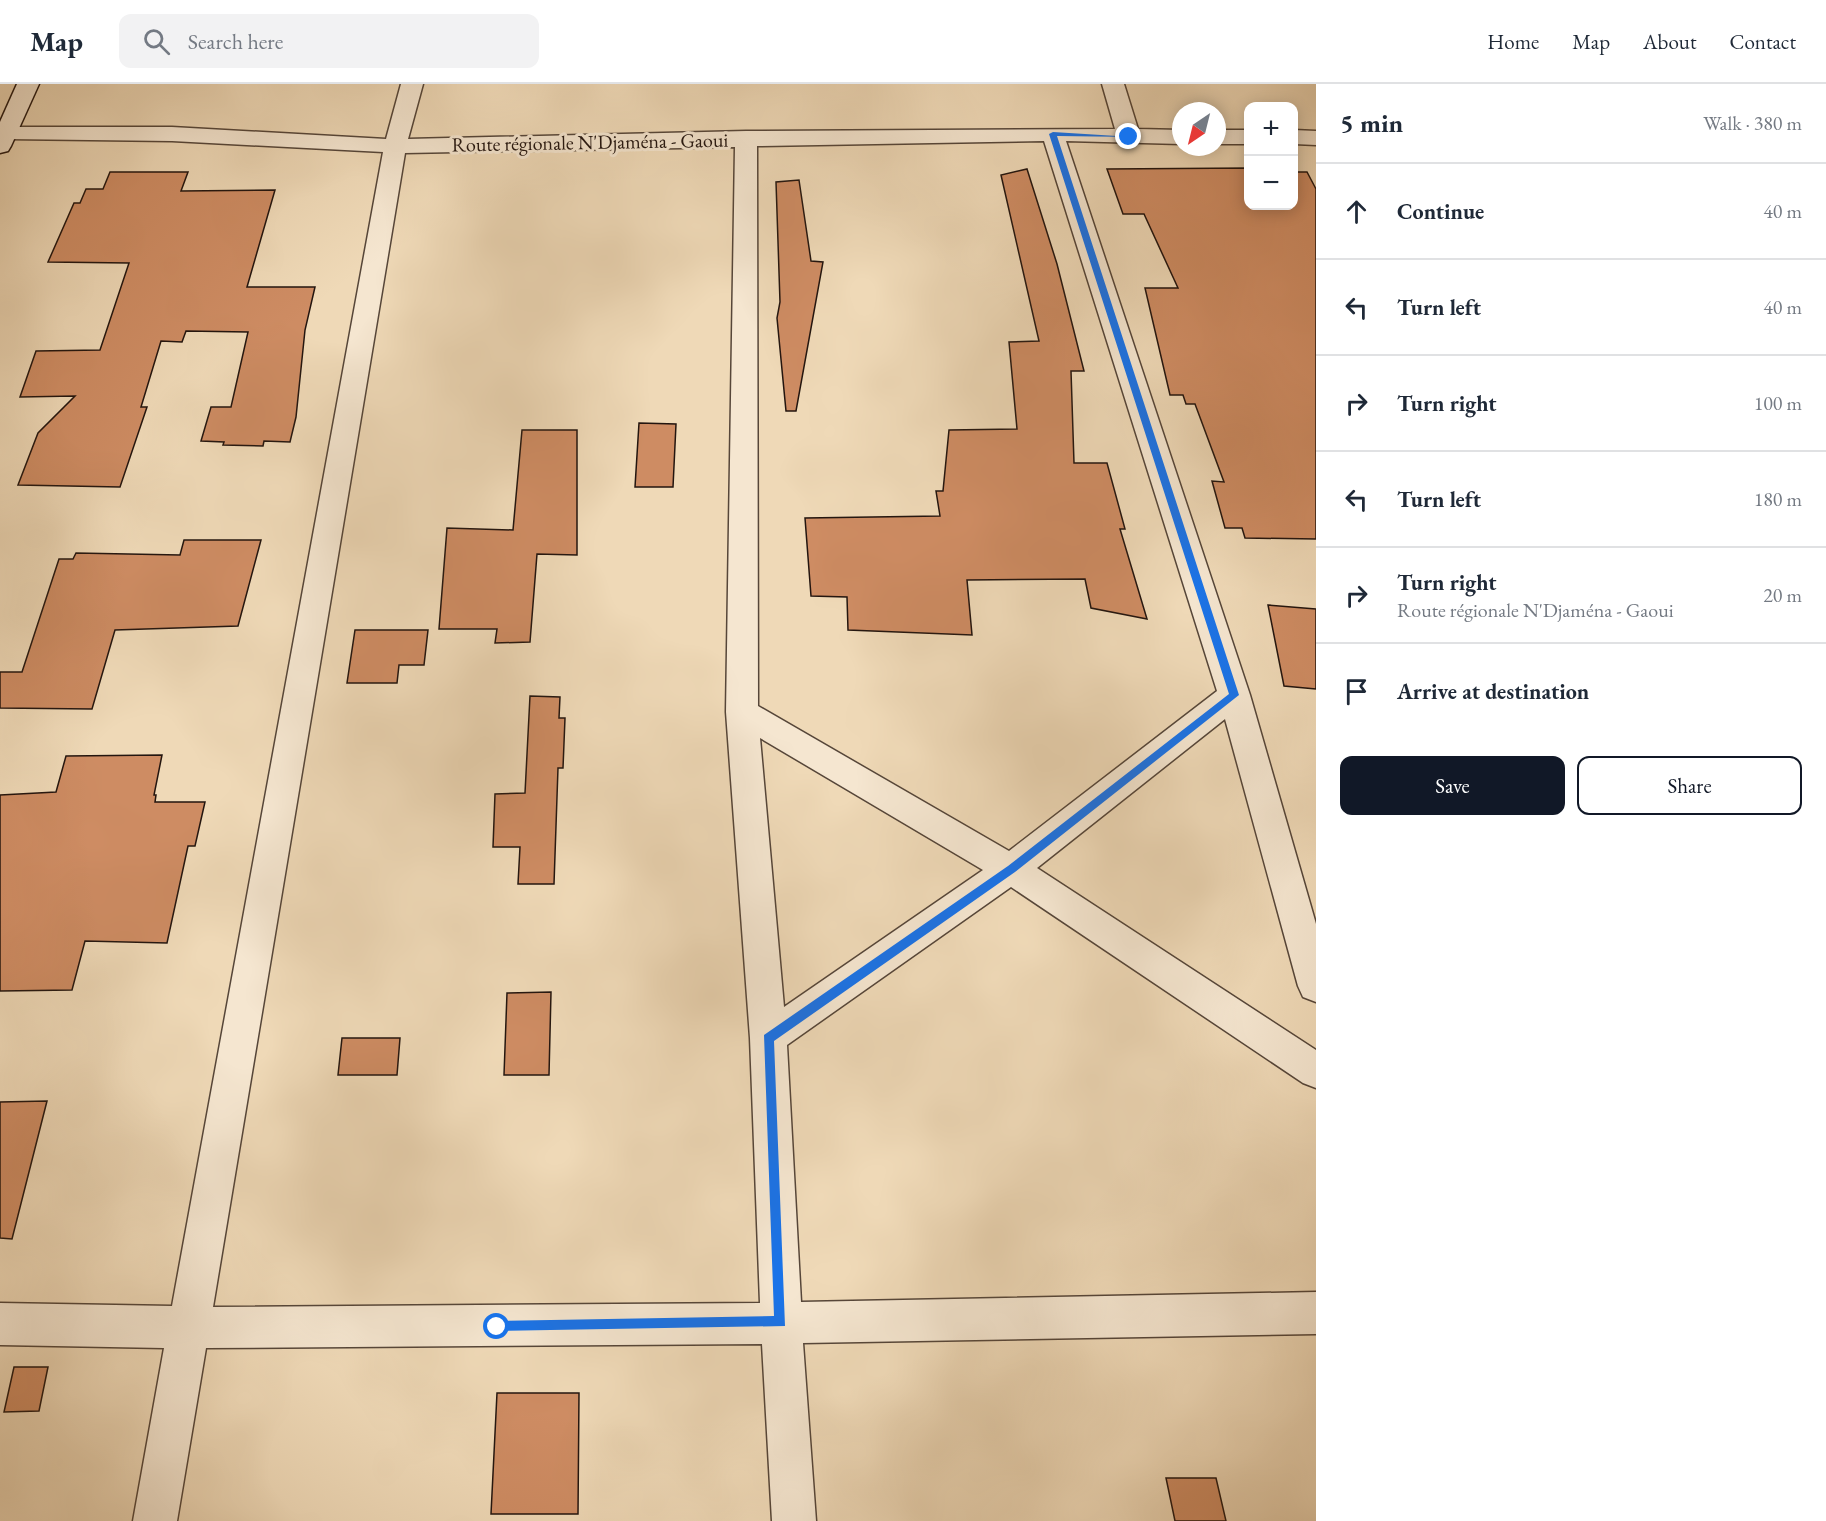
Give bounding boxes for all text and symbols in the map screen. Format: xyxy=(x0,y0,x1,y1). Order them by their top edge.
search box xyxy=(119,14,539,68)
text: Map xyxy=(30,23,83,59)
icon: search xyxy=(140,25,173,58)
text: Search here xyxy=(188,27,283,56)
text: Home xyxy=(1487,28,1539,55)
text: Map xyxy=(1572,28,1610,55)
text: About xyxy=(1643,28,1696,55)
text: Contact xyxy=(1729,28,1796,55)
north arrow xyxy=(1172,102,1226,156)
map controls xyxy=(1244,102,1298,210)
button: + xyxy=(1244,102,1298,156)
text: 5 min xyxy=(1340,106,1403,140)
text: Walk · 380 m xyxy=(1703,110,1802,136)
route end xyxy=(1115,123,1141,149)
street label: Route régionale N'Djaména - Gaoui xyxy=(451,127,729,157)
button: − xyxy=(1244,156,1298,210)
icon: ahead xyxy=(1340,195,1373,228)
text: Continue xyxy=(1397,197,1484,226)
text: 40 m xyxy=(1763,198,1802,224)
icon: left xyxy=(1340,291,1373,324)
text: Turn left xyxy=(1397,293,1481,322)
text: 40 m xyxy=(1763,294,1802,320)
icon: right xyxy=(1340,387,1373,420)
text: Turn right xyxy=(1397,389,1496,418)
text: 100 m xyxy=(1754,390,1802,416)
icon: left xyxy=(1340,483,1373,516)
text: Turn left xyxy=(1397,485,1481,514)
text: 180 m xyxy=(1754,486,1802,512)
text: Turn right xyxy=(1397,568,1496,597)
icon: right xyxy=(1340,579,1373,612)
text: 20 m xyxy=(1763,582,1802,608)
text: Route régionale N'Djaména - Gaoui xyxy=(1397,597,1674,623)
icon: arrive xyxy=(1340,675,1373,708)
text: Arrive at destination xyxy=(1397,677,1589,706)
button: Save xyxy=(1340,756,1565,815)
button: Share xyxy=(1577,756,1802,815)
route start xyxy=(483,1313,509,1339)

